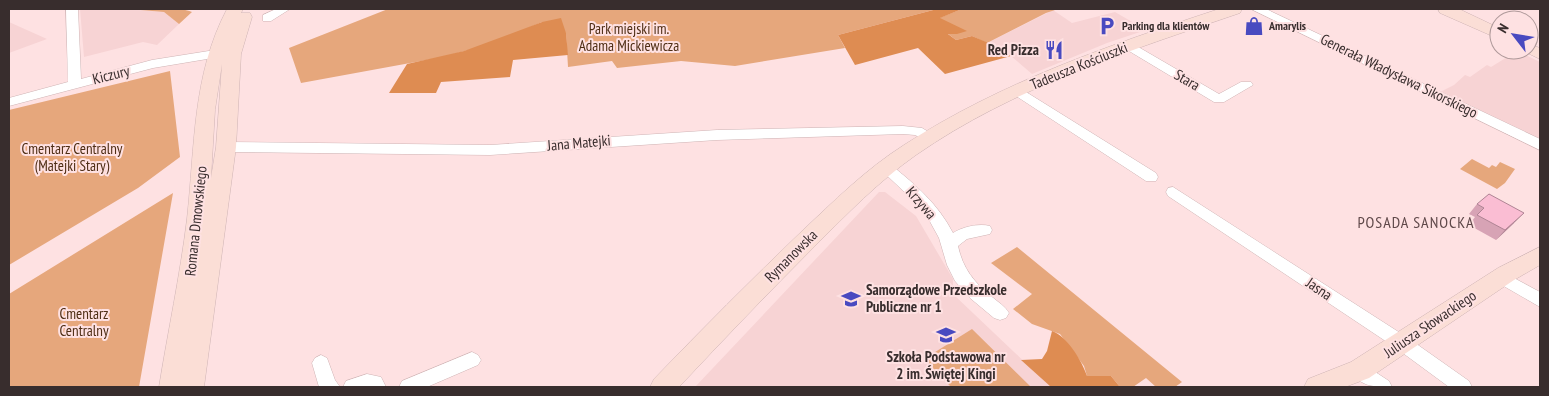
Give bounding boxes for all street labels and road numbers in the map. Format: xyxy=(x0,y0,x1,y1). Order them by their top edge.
street label: Generała Władysława Sikorskiego xyxy=(1318,29,1481,122)
street label: Tadeusza Kościuszki xyxy=(1027,37,1130,94)
street label: Kiczury xyxy=(90,61,132,88)
street label: Stara xyxy=(1171,65,1204,94)
street label: Jana Matejki xyxy=(546,130,611,155)
street label: Romana Dmowskiego xyxy=(180,165,211,277)
street label: Krzywa xyxy=(902,182,941,223)
street label: Rymanowska xyxy=(760,225,821,286)
street label: Jasna xyxy=(1302,273,1336,304)
street label: Juliusza Słowackiego xyxy=(1379,286,1480,362)

